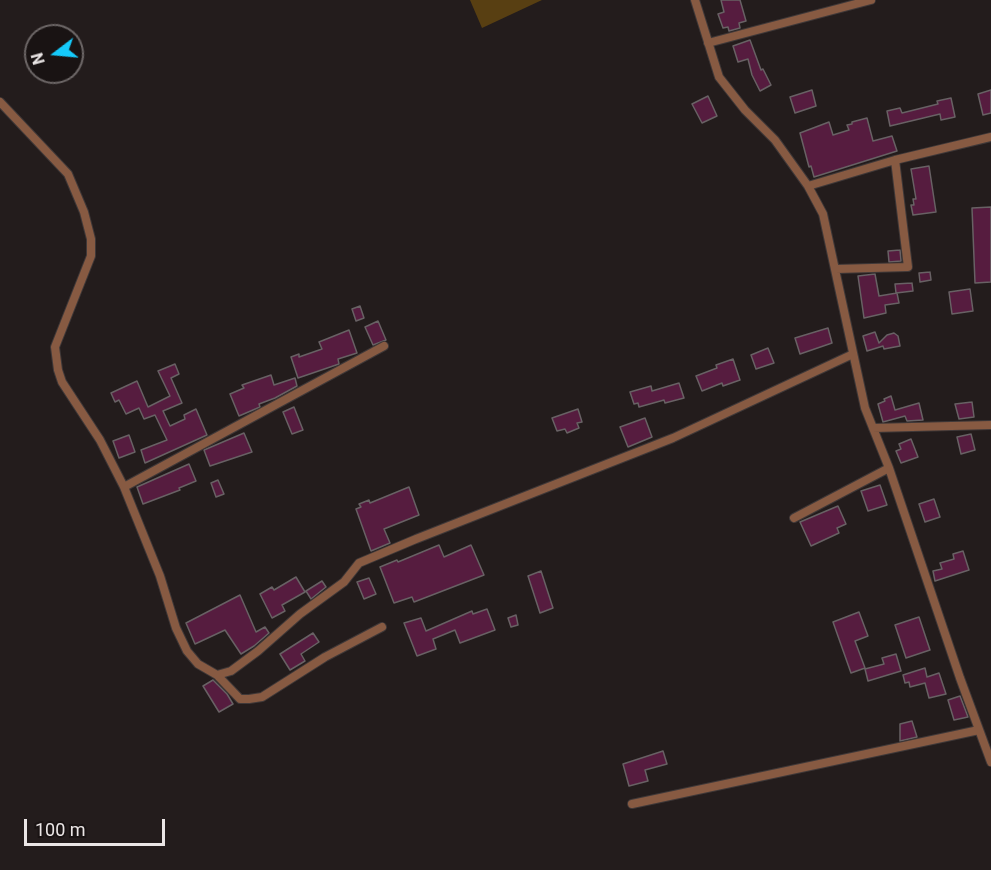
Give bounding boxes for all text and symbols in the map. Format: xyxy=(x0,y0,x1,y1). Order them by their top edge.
north arrow xyxy=(24,24,84,84)
text: N xyxy=(27,51,49,67)
scale bar xyxy=(27,807,168,845)
text: 100 m xyxy=(35,819,86,840)

